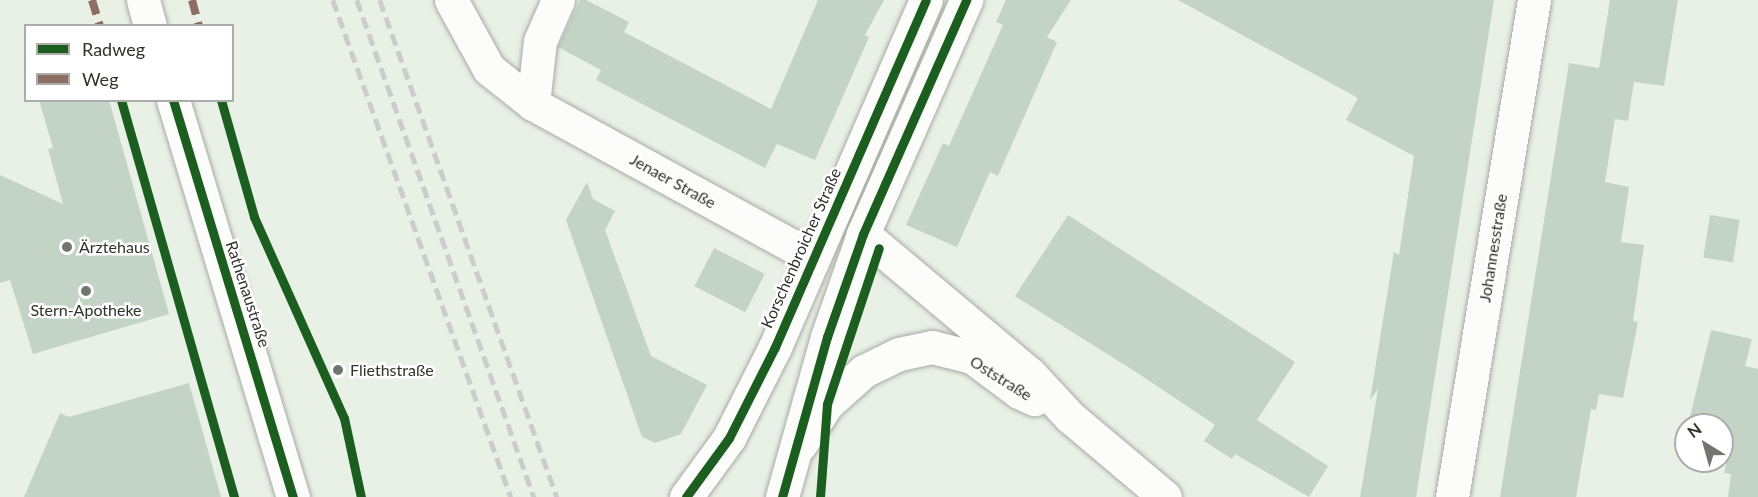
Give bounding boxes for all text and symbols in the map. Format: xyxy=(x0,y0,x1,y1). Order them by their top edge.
legend xyxy=(24,24,234,102)
text: Radweg xyxy=(82,38,145,60)
text: Weg xyxy=(82,68,119,90)
street label: Jenaer Straße xyxy=(627,149,719,213)
street label: Korschenbroicher Straße xyxy=(757,165,845,331)
street label: Johannesstraße xyxy=(1475,192,1511,304)
place label: Ärztehaus xyxy=(79,237,150,257)
street label: Rathenaustraße xyxy=(222,238,274,350)
marker: Ärztehaus xyxy=(60,240,74,254)
marker: Stern-Apotheke xyxy=(79,284,93,298)
place label: Stern-Apotheke xyxy=(30,300,142,320)
street label: Oststraße xyxy=(966,351,1036,405)
place label: Fliethstraße xyxy=(350,360,434,380)
marker: Fliethstraße xyxy=(331,363,345,377)
north arrow xyxy=(1674,413,1734,473)
text: N xyxy=(1683,419,1705,441)

